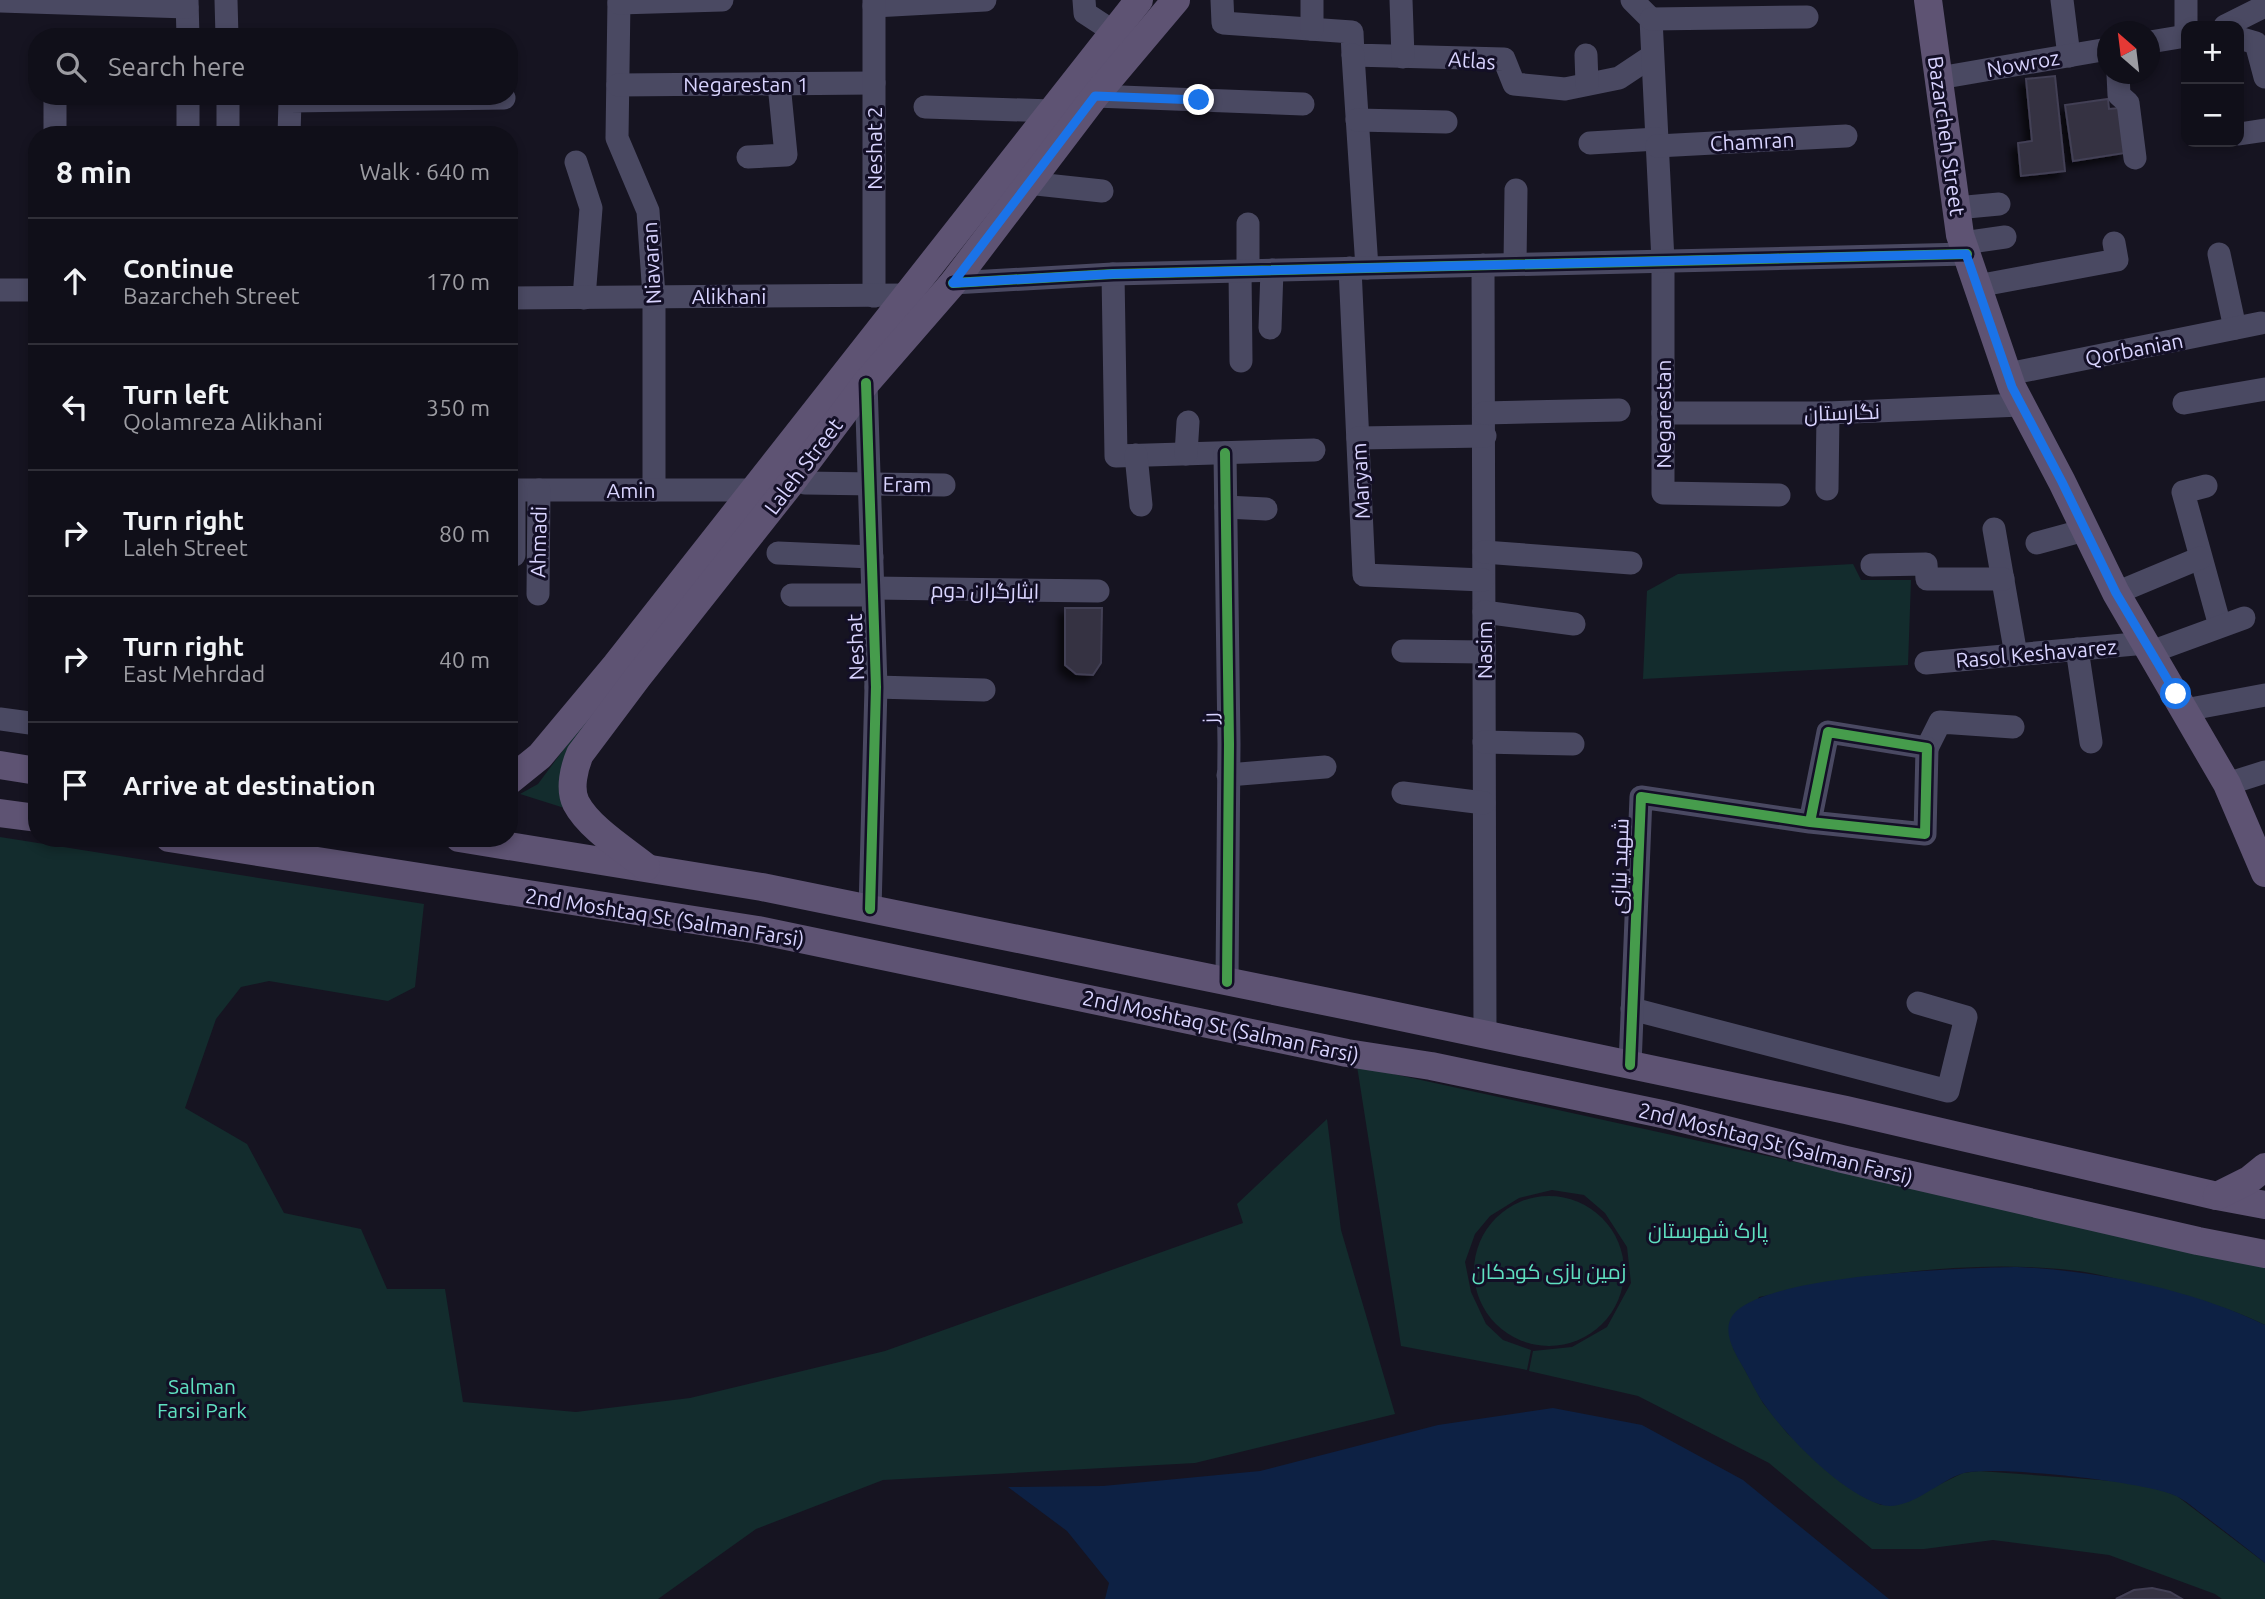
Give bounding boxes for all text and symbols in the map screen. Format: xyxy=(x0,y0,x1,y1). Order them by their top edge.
north arrow xyxy=(2097,21,2160,84)
map controls xyxy=(2181,21,2244,147)
button: + xyxy=(2181,21,2244,84)
search box xyxy=(28,28,518,105)
street label: Nowroz xyxy=(1985,45,2061,81)
street label: Atlas xyxy=(1448,46,1496,74)
icon: search xyxy=(52,48,90,86)
text: Search here xyxy=(108,52,245,81)
street label: Bazarcheh Street xyxy=(1924,54,1970,218)
street label: Negarestan 1 xyxy=(683,72,809,96)
route end xyxy=(1183,84,1214,115)
button: − xyxy=(2181,84,2244,147)
street label: Neshat 2 xyxy=(862,106,886,190)
street label: Chamran xyxy=(1709,127,1795,155)
text: 8 min xyxy=(56,155,132,189)
text: Walk · 640 m xyxy=(359,159,490,184)
street label: Niavaran xyxy=(637,221,665,305)
text: Continue xyxy=(123,254,234,283)
icon: ahead xyxy=(56,262,94,300)
text: 170 m xyxy=(426,269,490,294)
text: Bazarcheh Street xyxy=(123,283,300,308)
street label: Alikhani xyxy=(692,284,766,308)
street label: Qorbanian xyxy=(2083,328,2185,370)
street label: Negarestan xyxy=(1651,359,1675,469)
text: Turn left xyxy=(123,380,229,409)
icon: left xyxy=(56,388,94,426)
text: 350 m xyxy=(426,395,490,420)
street label: نگارستان xyxy=(1804,399,1880,427)
text: Qolamreza Alikhani xyxy=(123,409,323,434)
street label: Laleh Street xyxy=(759,413,847,519)
street label: Maryam xyxy=(1346,442,1374,520)
street label: Eram xyxy=(882,472,932,496)
street label: Amin xyxy=(607,478,655,502)
text: Turn right xyxy=(123,506,244,535)
street label: Ahmadi xyxy=(525,506,551,578)
icon: right xyxy=(56,514,94,552)
text: 80 m xyxy=(439,521,490,546)
text: Laleh Street xyxy=(123,535,248,560)
street label: ایثارگران دوم xyxy=(930,577,1040,606)
street label: Neshat xyxy=(842,613,868,681)
street label: Nasim xyxy=(1472,621,1496,679)
text: Turn right xyxy=(123,632,244,661)
street label: Rasol Keshavarez xyxy=(1954,634,2118,672)
icon: right xyxy=(56,640,94,678)
text: 40 m xyxy=(439,647,490,672)
text: East Mehrdad xyxy=(123,661,265,686)
route start xyxy=(2160,678,2191,709)
street label: رز xyxy=(1197,712,1222,725)
icon: arrive xyxy=(56,766,94,804)
text: Arrive at destination xyxy=(123,771,376,800)
street label: شهید نیازی xyxy=(1605,818,1635,914)
street label: 2nd Moshtaq St (Salman Farsi) xyxy=(524,883,806,951)
street label: 2nd Moshtaq St (Salman Farsi) xyxy=(1081,985,1361,1067)
street label: 2nd Moshtaq St (Salman Farsi) xyxy=(1636,1097,1916,1189)
park label: پارک شهرستان xyxy=(1648,1218,1768,1245)
park label: زمین بازی کودکان xyxy=(1472,1259,1626,1285)
park label: Salman Farsi Park xyxy=(157,1374,247,1422)

